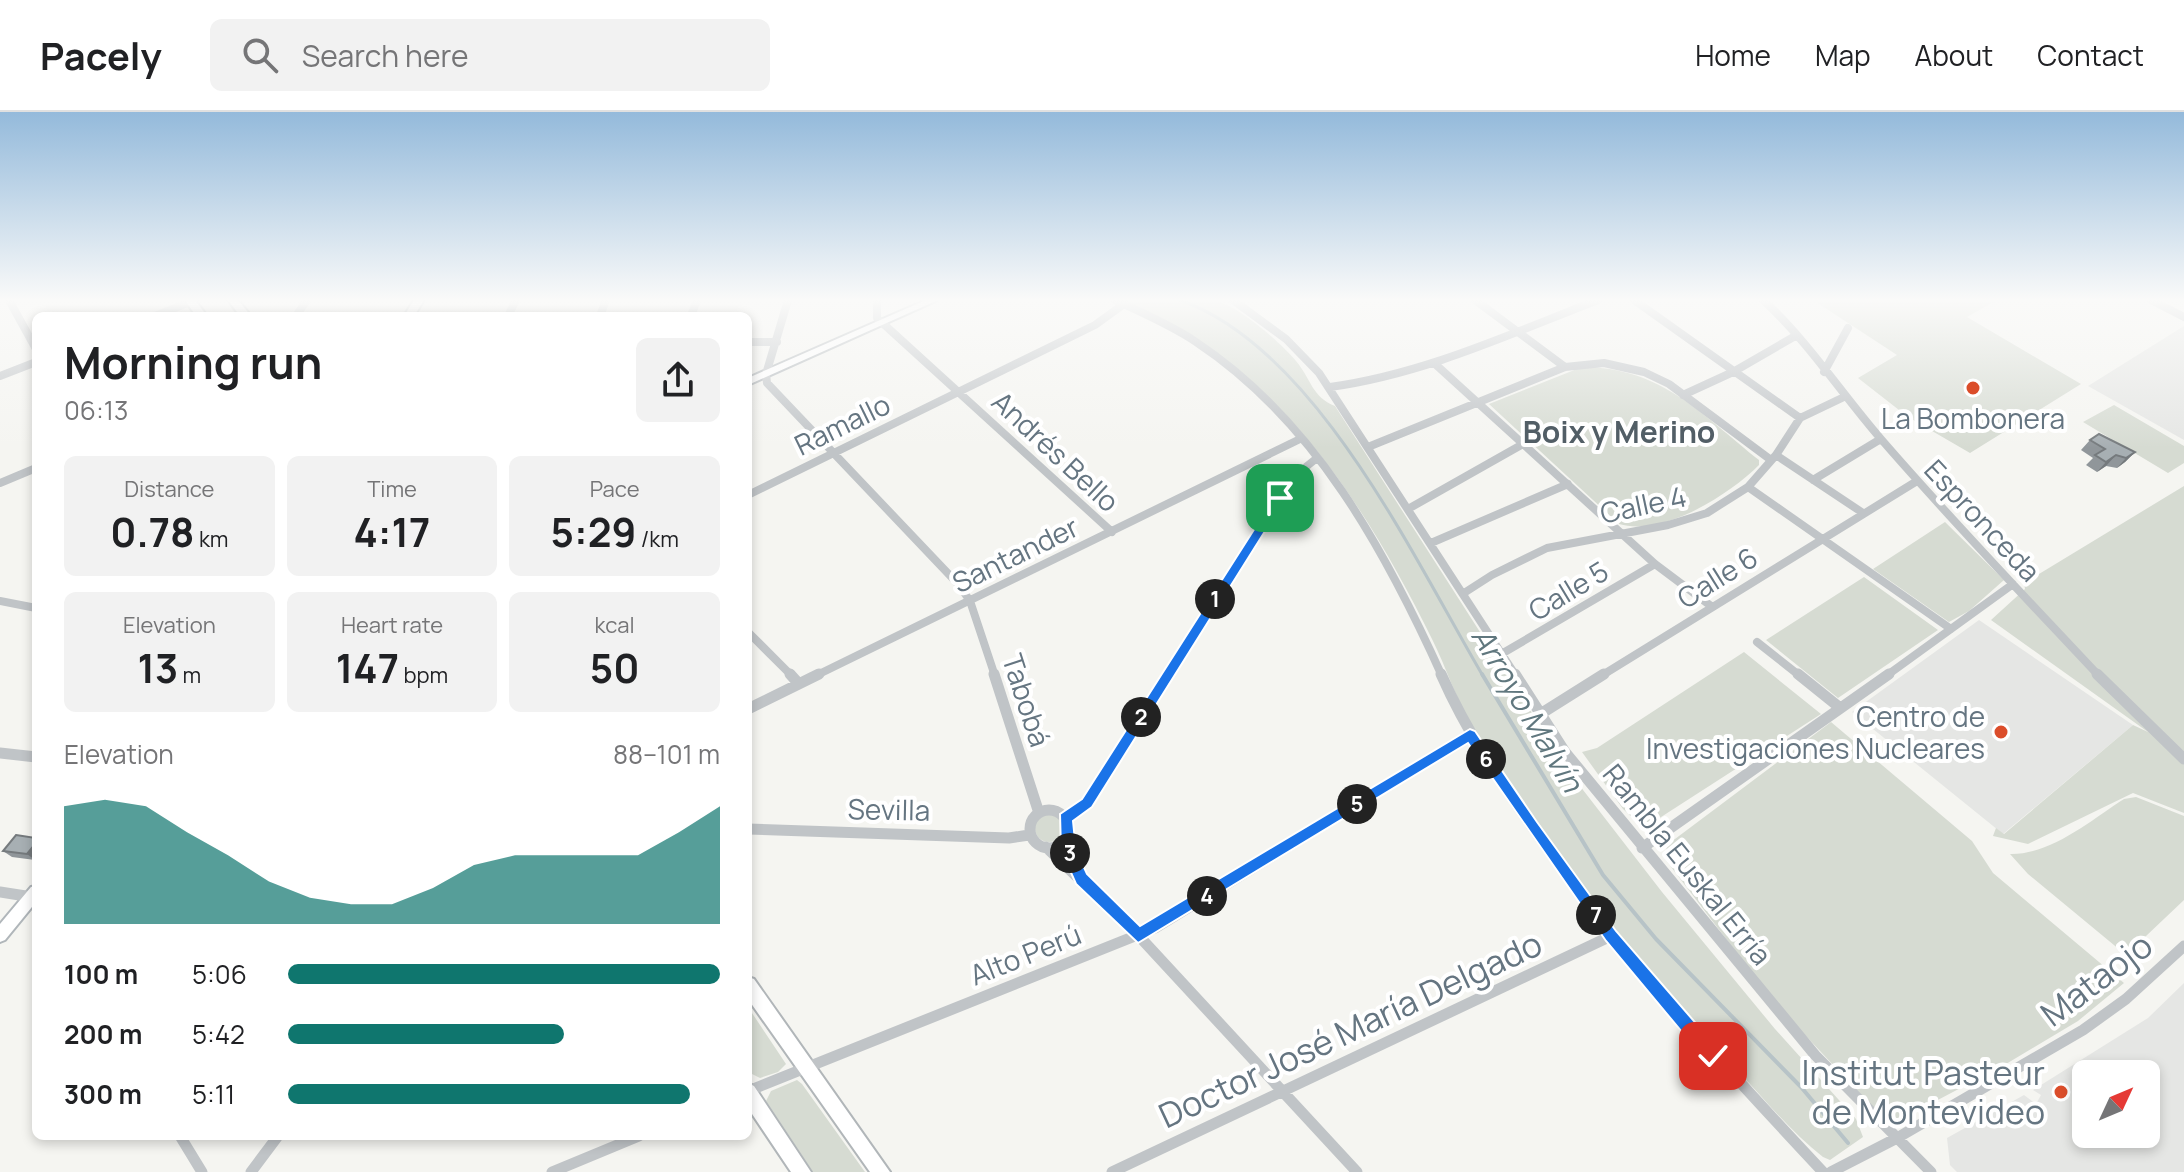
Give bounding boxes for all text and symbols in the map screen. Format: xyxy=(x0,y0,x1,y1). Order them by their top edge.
search box xyxy=(210,19,770,91)
text: Pacely xyxy=(40,29,162,81)
icon: search xyxy=(238,33,282,77)
text: Search here xyxy=(302,35,469,76)
text: Home xyxy=(1695,36,1771,74)
text: Map xyxy=(1815,36,1871,74)
text: About xyxy=(1915,36,1993,74)
text: Contact xyxy=(2037,36,2144,74)
text: Morning run xyxy=(64,332,322,392)
button: share xyxy=(636,338,720,422)
marker: La Bombonera xyxy=(1964,379,1982,397)
street label: Andrés Bello xyxy=(984,382,1128,520)
street label: Ramallo xyxy=(788,385,896,463)
text: 06:13 xyxy=(64,392,128,428)
place label: La Bombonera xyxy=(1881,399,2065,437)
district label: Boix y Merino xyxy=(1523,411,1715,452)
street label: Espronceda xyxy=(1917,451,2049,589)
pin xyxy=(1246,464,1314,532)
text: Distance xyxy=(124,474,214,504)
text: Time xyxy=(367,474,417,504)
text: Pace xyxy=(590,474,640,504)
icon: arrive xyxy=(1258,476,1302,520)
street label: Calle 4 xyxy=(1596,476,1690,532)
text: 0.78 xyxy=(110,504,195,559)
text: 4:17 xyxy=(354,504,430,559)
text: 5:29 xyxy=(551,504,636,559)
street label: Santander xyxy=(946,507,1084,601)
text: km xyxy=(195,524,228,554)
text: /km xyxy=(636,524,679,554)
street label: Calle 6 xyxy=(1670,538,1764,616)
street label: Calle 5 xyxy=(1521,551,1615,629)
pin: 1 xyxy=(1195,579,1235,619)
text: 1 xyxy=(1210,584,1220,614)
text: Elevation xyxy=(123,610,216,640)
text: Heart rate xyxy=(341,610,443,640)
text: kcal xyxy=(595,610,635,640)
water label: Arroyo Malvín xyxy=(1463,619,1594,800)
text: 13 xyxy=(137,640,178,695)
text: 147 xyxy=(336,640,399,695)
text: 50 xyxy=(590,640,640,695)
street label: Tabobá xyxy=(994,649,1060,751)
text: m xyxy=(178,660,201,690)
text: bpm xyxy=(399,660,448,690)
pin: 2 xyxy=(1121,697,1161,737)
place label: Centro de Investigaciones Nucleares xyxy=(1646,697,1985,767)
text: 2 xyxy=(1134,702,1148,732)
marker: Centro de Investigaciones Nucleares xyxy=(1992,723,2010,741)
text: Elevation xyxy=(64,736,174,772)
text: 88–101 m xyxy=(613,736,720,772)
pin: 6 xyxy=(1466,739,1506,779)
text: 6 xyxy=(1479,744,1493,774)
street label: Rambla Euskal Erría xyxy=(1595,756,1781,972)
pin: 5 xyxy=(1337,784,1377,824)
street label: Sevilla xyxy=(847,789,931,829)
text: 5 xyxy=(1351,789,1363,819)
pin: 3 xyxy=(1050,833,1090,873)
text: 3 xyxy=(1064,838,1076,868)
pin: 4 xyxy=(1187,876,1227,916)
text: 4 xyxy=(1200,881,1214,911)
pin: 7 xyxy=(1576,895,1616,935)
text: 7 xyxy=(1590,900,1602,930)
street label: Alto Perú xyxy=(964,914,1086,994)
street label: Doctor José María Delgado xyxy=(1151,920,1549,1138)
street label: Mataojo xyxy=(2031,922,2161,1036)
text: 100 m xyxy=(64,956,138,992)
text: 5:06 xyxy=(192,956,247,992)
text: 200 m xyxy=(64,1016,142,1052)
text: 5:42 xyxy=(192,1016,245,1052)
pin xyxy=(1679,1022,1747,1090)
icon: check xyxy=(1691,1034,1735,1078)
place label: Institut Pasteur de Montevideo xyxy=(1801,1049,2045,1134)
north arrow xyxy=(2072,1060,2160,1148)
map controls xyxy=(2072,1060,2160,1148)
text: 300 m xyxy=(64,1076,142,1112)
text: 5:11 xyxy=(192,1076,235,1112)
marker: Institut Pasteur de Montevideo xyxy=(2052,1083,2070,1101)

